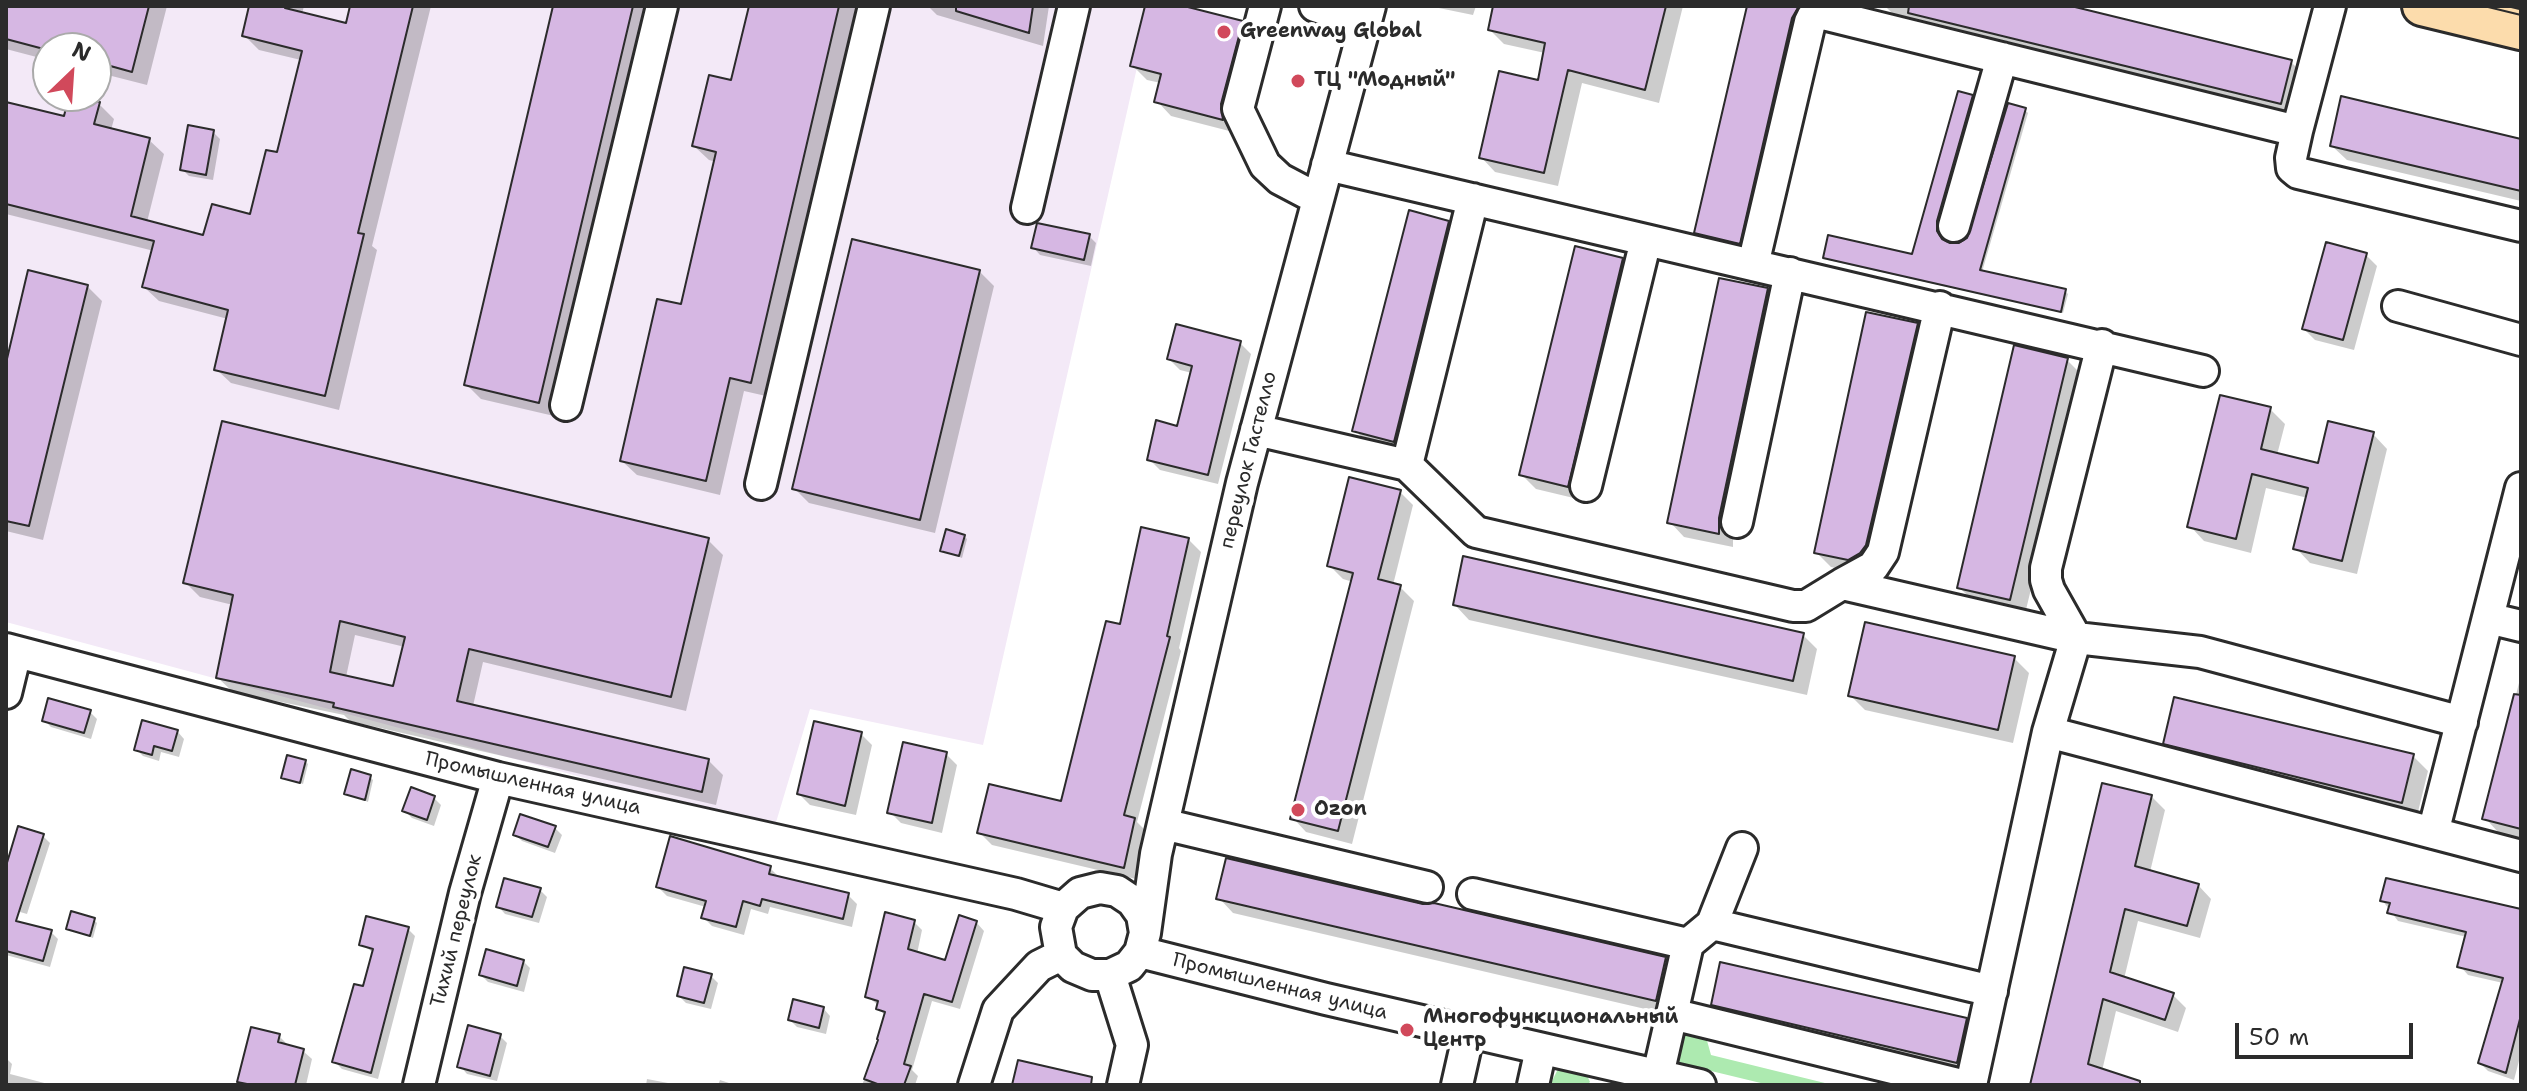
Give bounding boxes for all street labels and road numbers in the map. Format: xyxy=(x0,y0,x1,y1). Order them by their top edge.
street label: переулок Гастелло xyxy=(1215,369,1283,551)
street label: Промышленная улица xyxy=(423,747,643,821)
street label: Тихий переулок xyxy=(426,852,488,1010)
street label: Промышленная улица xyxy=(1170,949,1390,1025)

